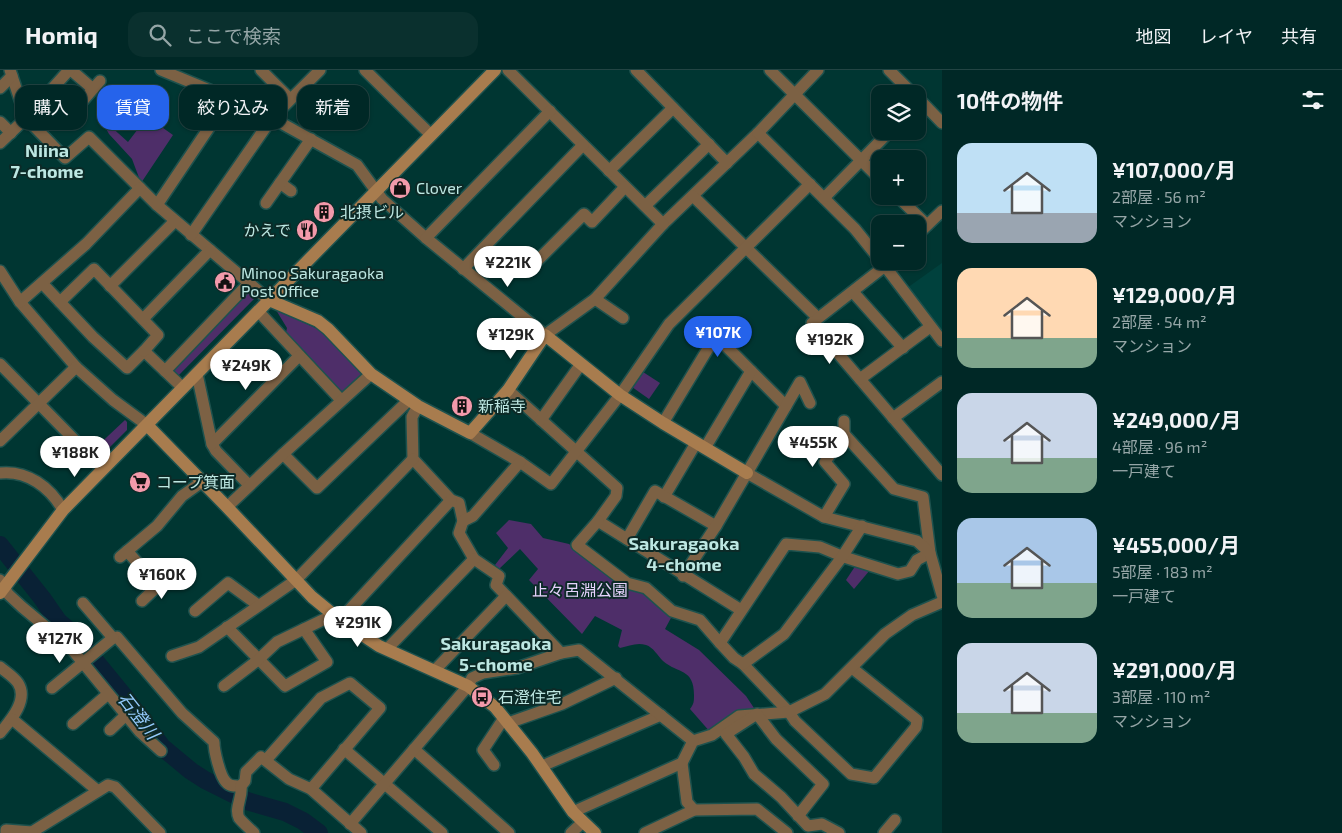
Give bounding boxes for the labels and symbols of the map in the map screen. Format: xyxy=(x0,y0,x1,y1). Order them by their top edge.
district label: Niina 7-chome xyxy=(10,139,84,182)
shop icon: Clover xyxy=(388,176,412,200)
place label: Clover xyxy=(416,178,463,197)
building icon: 北摂ビル xyxy=(312,200,336,224)
place label: 北摂ビル xyxy=(340,202,404,221)
restaurant icon: かえで xyxy=(295,218,319,242)
place label: かえで xyxy=(243,220,291,239)
pin: ¥221K xyxy=(473,246,543,288)
place label: Minoo Sakuragaoka Post Office xyxy=(241,263,384,300)
public building icon: Minoo Sakuragaoka Post Office xyxy=(213,270,237,294)
pin: ¥107K xyxy=(683,316,753,358)
pin: ¥129K xyxy=(476,318,546,360)
pin: ¥192K xyxy=(795,322,865,365)
pin: ¥249K xyxy=(211,348,281,391)
building icon: 新稲寺 xyxy=(450,394,474,418)
place label: 新稲寺 xyxy=(478,396,526,415)
pin: ¥455K xyxy=(778,426,848,468)
pin: ¥188K xyxy=(40,436,110,478)
supermarket icon: コープ箕面 xyxy=(128,470,152,494)
place label: コープ箕面 xyxy=(156,472,235,491)
district label: Sakuragaoka 4-chome xyxy=(628,532,740,575)
pin: ¥160K xyxy=(127,558,197,600)
park label: 止々呂淵公園 xyxy=(532,580,628,599)
pin: ¥291K xyxy=(323,606,393,648)
pin: ¥127K xyxy=(25,622,95,664)
district label: Sakuragaoka 5-chome xyxy=(440,632,552,675)
bus stop icon: 石澄住宅 xyxy=(470,685,494,709)
water label: 石澄川 xyxy=(113,687,165,745)
place label: 石澄住宅 xyxy=(498,687,562,706)

